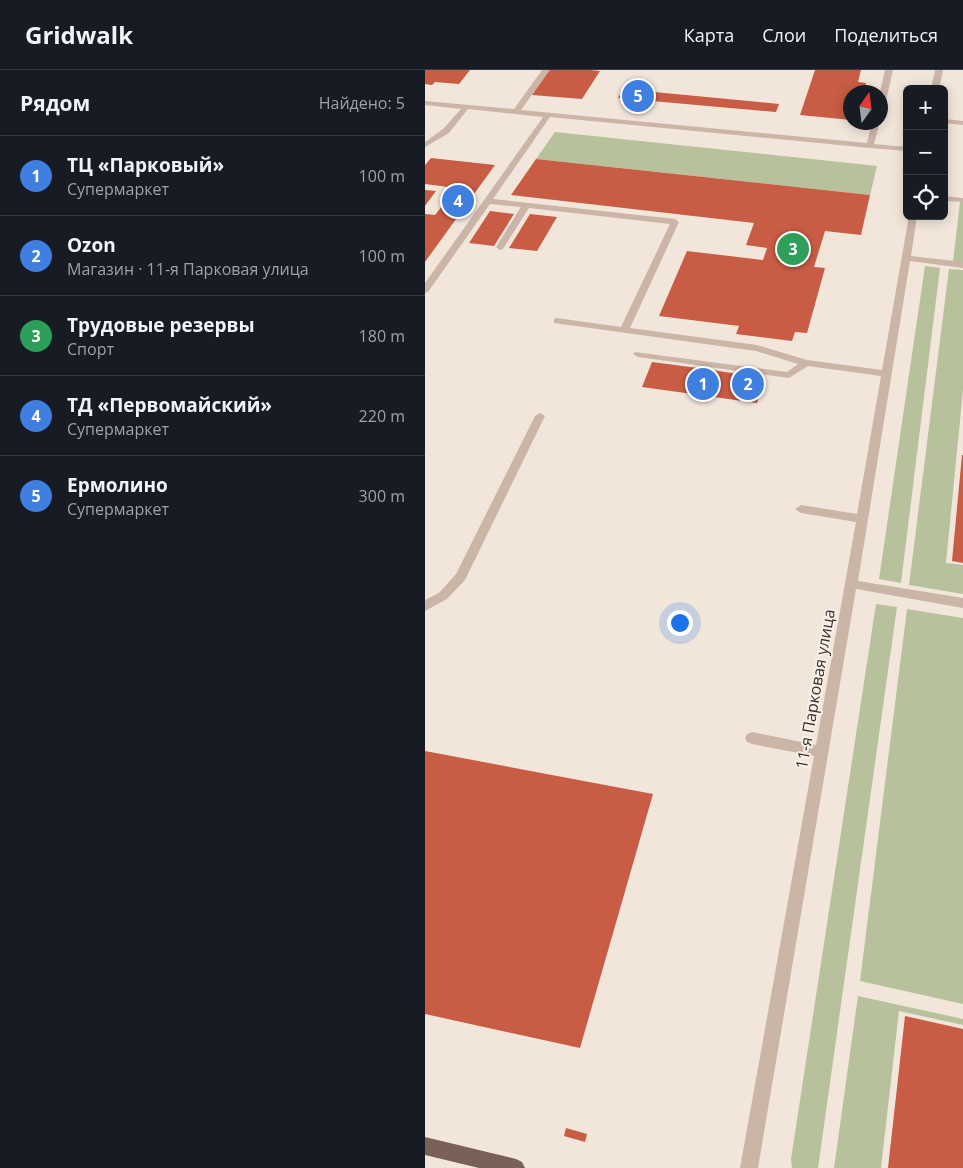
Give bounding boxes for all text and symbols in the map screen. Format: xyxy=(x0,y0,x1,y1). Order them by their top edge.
text: Gridwalk xyxy=(25,18,133,51)
text: Карта xyxy=(684,23,734,47)
text: Слои xyxy=(762,23,806,47)
text: Поделиться xyxy=(834,23,938,47)
pin: 5 xyxy=(622,77,654,115)
north arrow xyxy=(843,85,888,130)
map controls xyxy=(903,85,948,220)
button: + xyxy=(903,85,948,130)
text: Рядом xyxy=(20,89,90,117)
text: Найдено: 5 xyxy=(319,92,405,114)
button: − xyxy=(903,130,948,175)
text: ТЦ «Парковый» xyxy=(67,152,224,178)
text: 1 xyxy=(31,165,41,187)
text: 100 m xyxy=(359,165,405,187)
button: locate xyxy=(903,175,948,220)
text: Супермаркет xyxy=(67,178,169,200)
pin: 4 xyxy=(442,182,474,220)
pin: 3 xyxy=(777,230,809,268)
text: Ozon xyxy=(67,232,116,258)
text: 2 xyxy=(31,245,41,267)
text: 100 m xyxy=(359,245,405,267)
text: Магазин · 11-я Парковая улица xyxy=(67,258,309,280)
text: Трудовые резервы xyxy=(67,312,255,338)
text: 3 xyxy=(31,325,41,347)
text: 180 m xyxy=(359,325,405,347)
text: Спорт xyxy=(67,338,114,360)
pin: 1 xyxy=(687,365,719,403)
pin: 2 xyxy=(732,365,764,403)
text: ТД «Первомайский» xyxy=(67,392,272,418)
text: 4 xyxy=(31,405,41,427)
text: 220 m xyxy=(359,405,405,427)
text: Супермаркет xyxy=(67,418,169,440)
text: Ермолино xyxy=(67,472,168,498)
text: 5 xyxy=(31,485,41,507)
text: 300 m xyxy=(359,485,405,507)
text: Супермаркет xyxy=(67,498,169,520)
street label: 11-я Парковая улица xyxy=(790,607,840,771)
your location xyxy=(667,610,693,636)

